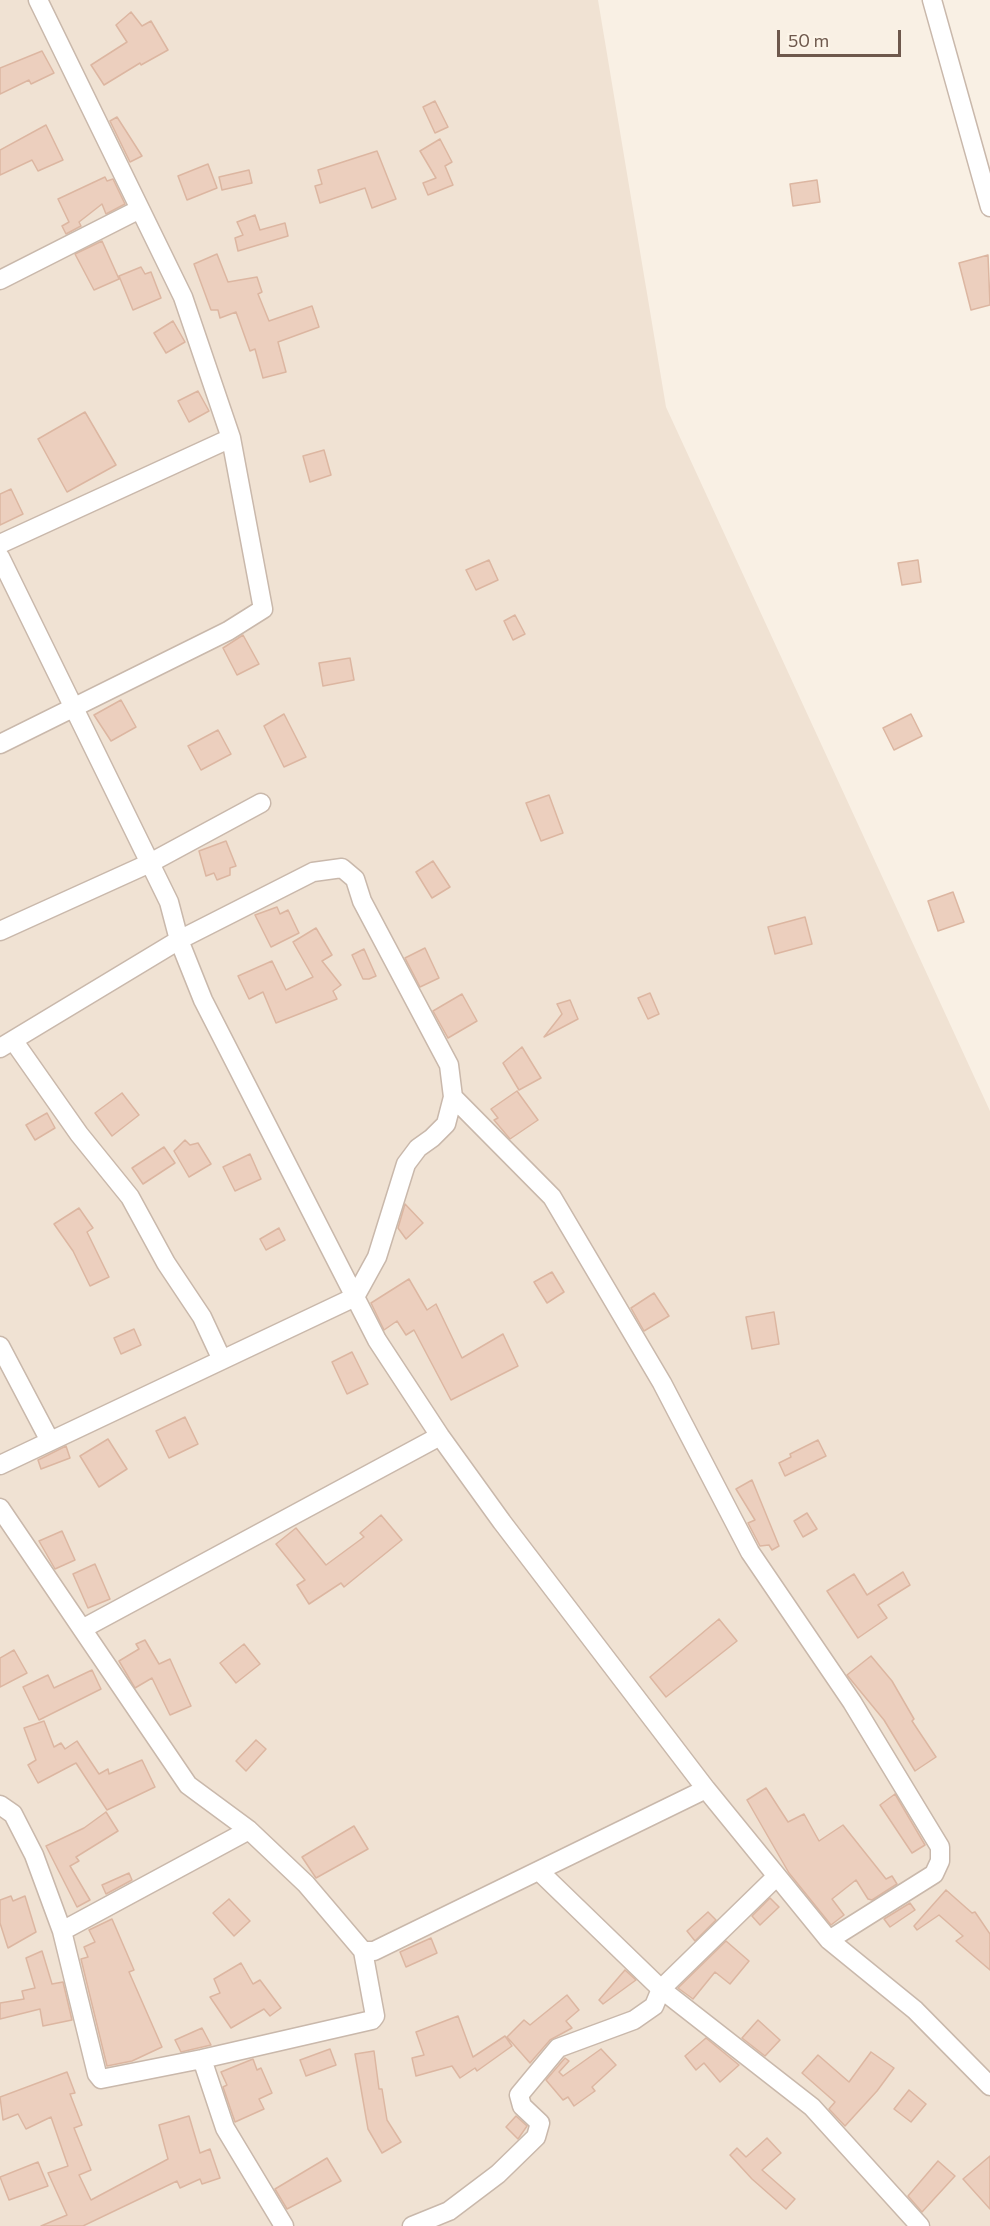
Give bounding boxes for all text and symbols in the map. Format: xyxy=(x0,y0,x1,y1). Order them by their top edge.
scale bar xyxy=(780,18,904,56)
text: 50 m xyxy=(788,29,829,51)

